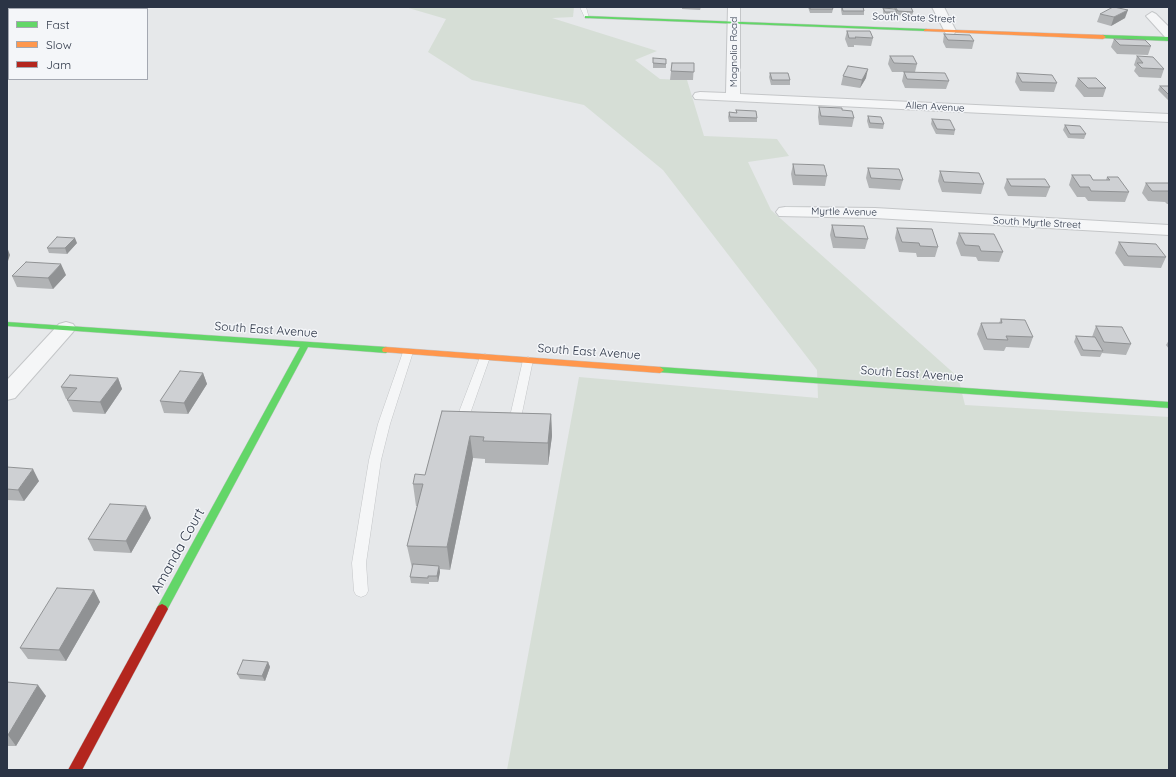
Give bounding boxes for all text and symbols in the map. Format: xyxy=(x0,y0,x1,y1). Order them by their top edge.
legend xyxy=(8,8,148,80)
street label: South State Street xyxy=(872,11,956,25)
text: Fast xyxy=(46,17,70,32)
street label: Magnolia Road xyxy=(728,17,740,87)
text: Slow xyxy=(46,37,72,52)
text: Jam xyxy=(46,57,71,72)
street label: Allen Avenue xyxy=(905,99,965,115)
street label: Myrtle Avenue xyxy=(811,205,877,219)
street label: South Myrtle Street xyxy=(993,215,1081,231)
street label: South East Avenue xyxy=(214,319,318,341)
street label: South East Avenue xyxy=(537,341,641,363)
street label: South East Avenue xyxy=(860,363,964,385)
street label: Amanda Court xyxy=(148,505,208,597)

